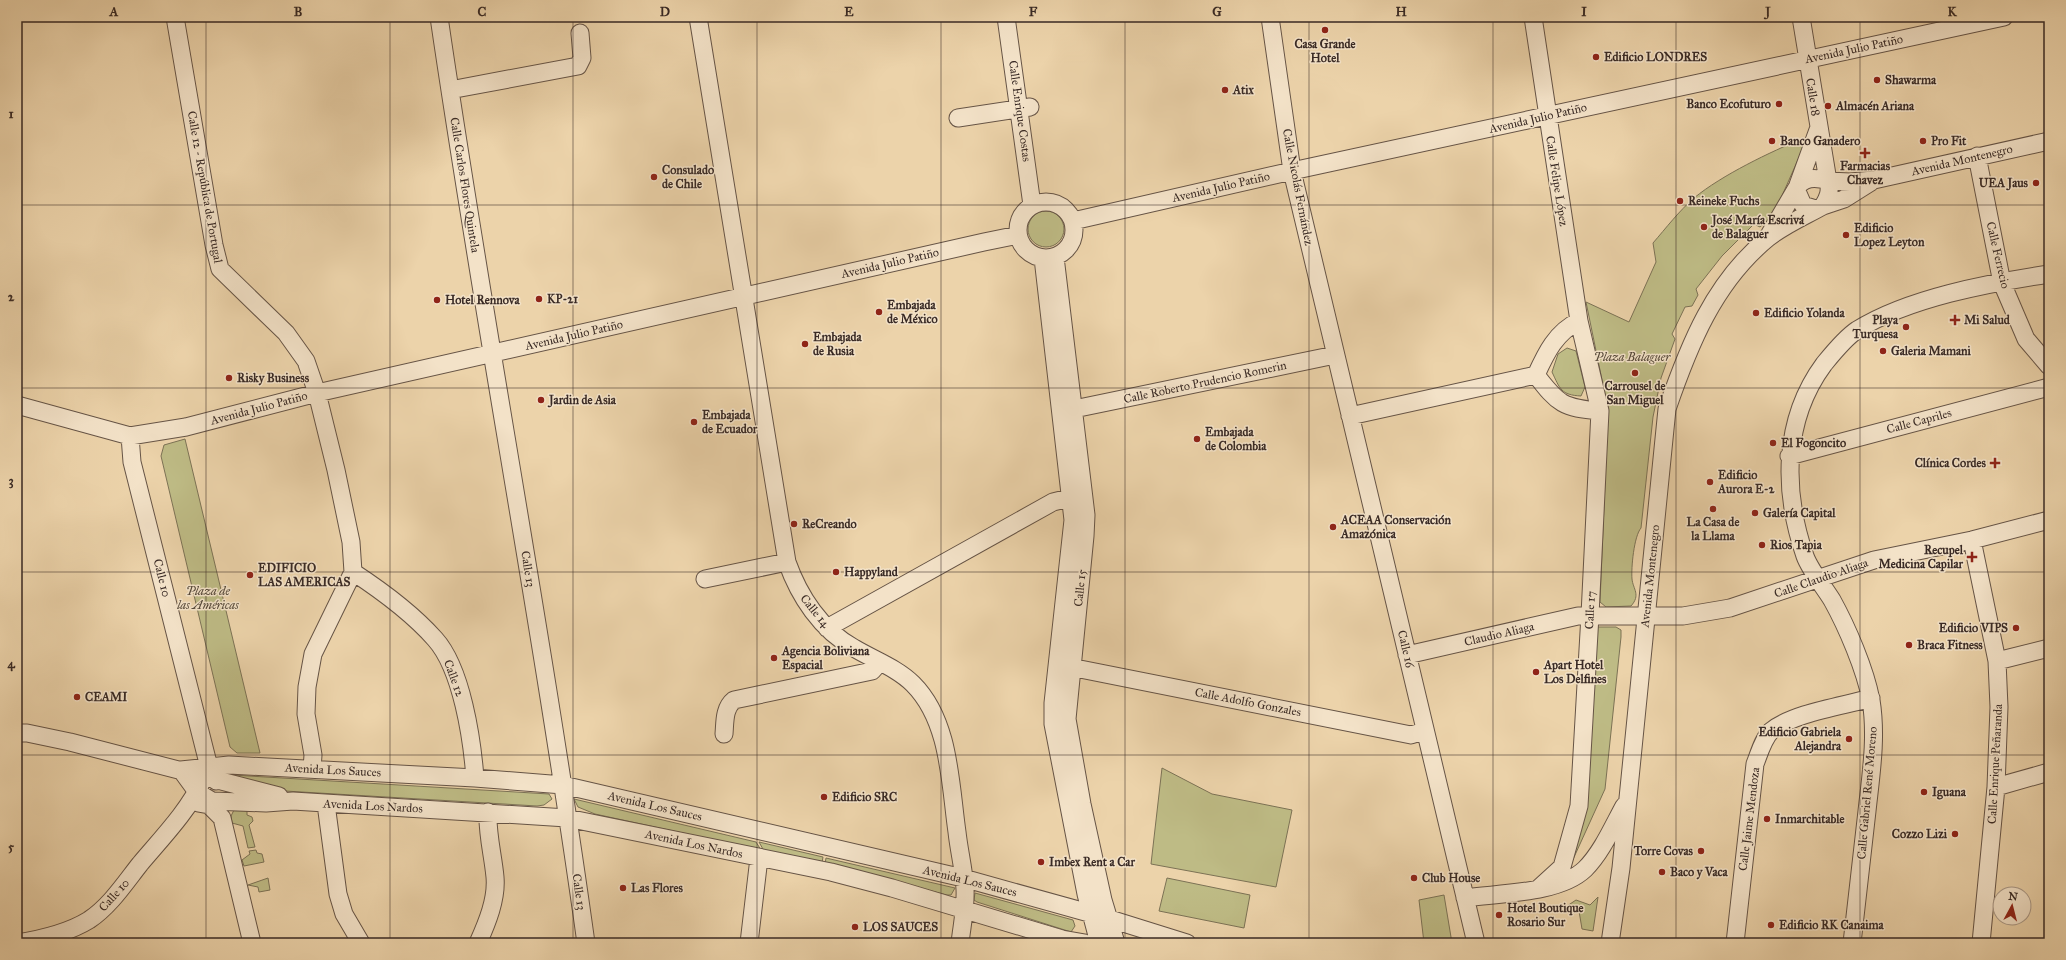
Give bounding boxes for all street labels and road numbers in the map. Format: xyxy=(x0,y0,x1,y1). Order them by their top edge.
street label: Avenida Julio Patiño xyxy=(1803,32,1904,67)
street label: Calle Enrique Costas xyxy=(1005,59,1034,163)
street label: Calle 18 xyxy=(1803,77,1823,117)
street label: Avenida Julio Patiño xyxy=(1487,100,1588,137)
street label: Calle 12 - República de Portugal xyxy=(184,110,225,265)
street label: Calle Carlos Flores Quintela xyxy=(447,116,483,255)
street label: Calle Nicolás Fernández xyxy=(1280,127,1316,247)
street label: Calle Felipe López xyxy=(1543,135,1571,228)
street label: Avenida Montenegro xyxy=(1909,142,2014,180)
street label: Avenida Julio Patiño xyxy=(1170,169,1271,206)
street label: Calle Ferrecio xyxy=(1984,220,2012,290)
street label: Avenida Julio Patiño xyxy=(839,245,940,282)
street label: Avenida Julio Patiño xyxy=(523,317,624,354)
street label: Calle Roberto Prudencio Romerin xyxy=(1122,358,1288,406)
street label: Avenida Julio Patiño xyxy=(208,388,309,429)
street label: Calle Capriles xyxy=(1885,406,1953,436)
street label: Avenida Montenegro xyxy=(1638,524,1663,629)
street label: Calle 13 xyxy=(518,550,538,588)
street label: Calle Claudio Aliaga xyxy=(1772,555,1871,602)
street label: Calle 10 xyxy=(150,557,174,599)
street label: Calle 15 xyxy=(1071,568,1089,607)
street label: Calle 17 xyxy=(1582,590,1598,630)
street label: Calle 14 xyxy=(797,592,833,631)
street label: Claudio Aliaga xyxy=(1463,619,1536,650)
street label: Calle 16 xyxy=(1395,629,1417,670)
street label: Calle 12 xyxy=(441,658,467,698)
street label: Calle Adolfo Gonzales xyxy=(1194,685,1302,719)
street label: Calle Enrique Peñaranda xyxy=(1985,703,2006,824)
street label: Calle Gabriel René Moreno xyxy=(1854,726,1880,860)
street label: Avenida Los Sauces xyxy=(283,760,382,780)
street label: Calle Jaime Mendoza xyxy=(1736,765,1763,872)
street label: Avenida Los Sauces xyxy=(605,788,704,824)
street label: Avenida Los Nardos xyxy=(322,796,423,816)
street label: Avenida Los Nardos xyxy=(643,827,744,861)
street label: Avenida Los Sauces xyxy=(921,862,1018,899)
street label: Calle 13 xyxy=(570,873,589,911)
street label: Calle 10 xyxy=(96,876,132,914)

